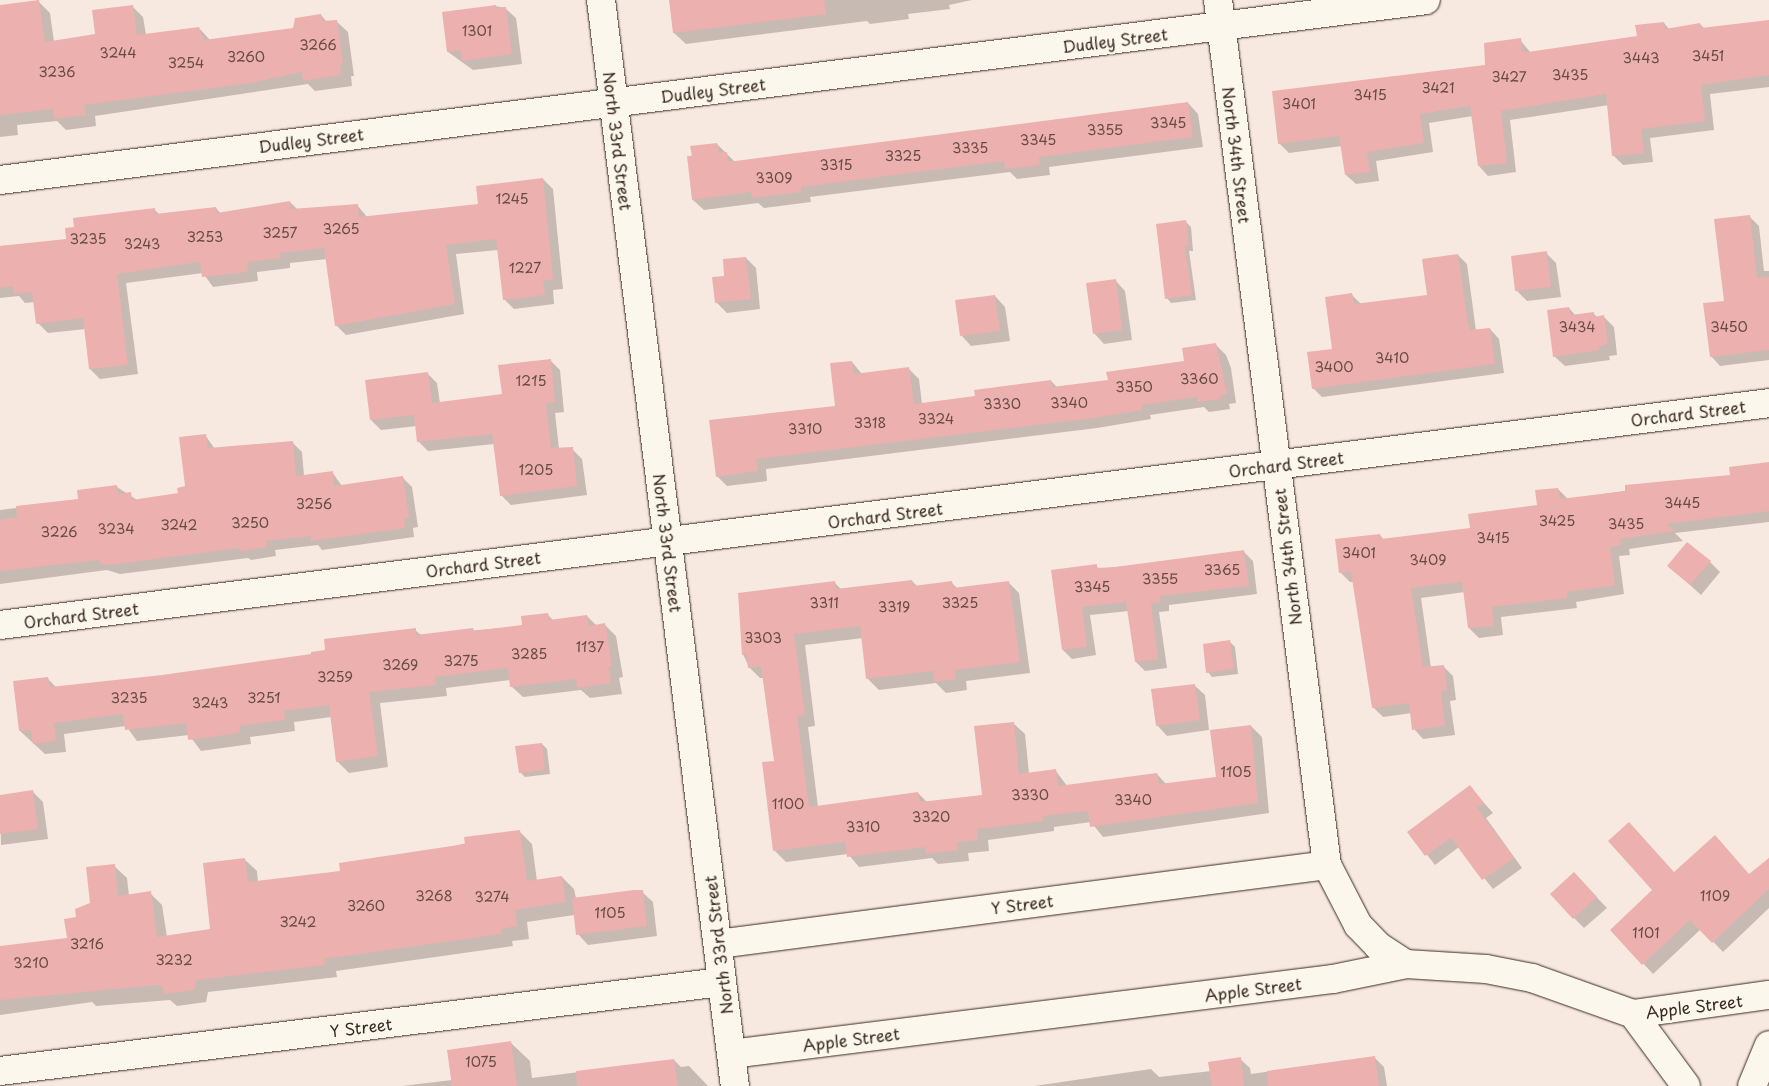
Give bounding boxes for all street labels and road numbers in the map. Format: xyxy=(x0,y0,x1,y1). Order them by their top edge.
street label: Dudley Street xyxy=(1061,24,1169,56)
street label: North 33rd Street xyxy=(600,70,636,212)
street label: Dudley Street xyxy=(659,74,767,106)
street label: North 34th Street xyxy=(1219,85,1255,225)
street label: Dudley Street xyxy=(257,124,365,156)
street label: Orchard Street xyxy=(1629,396,1747,430)
street label: Orchard Street xyxy=(1227,447,1345,481)
street label: North 33rd Street xyxy=(650,472,686,614)
street label: North 34th Street xyxy=(1269,487,1305,627)
street label: Orchard Street xyxy=(826,498,944,532)
street label: Orchard Street xyxy=(424,547,542,581)
street label: Orchard Street xyxy=(22,598,140,632)
street label: North 33rd Street xyxy=(700,874,736,1016)
street label: Y Street xyxy=(989,891,1055,917)
street label: Apple Street xyxy=(1203,973,1303,1005)
street label: Apple Street xyxy=(1644,990,1744,1022)
street label: Y Street xyxy=(328,1014,394,1040)
street label: Apple Street xyxy=(801,1023,901,1055)

